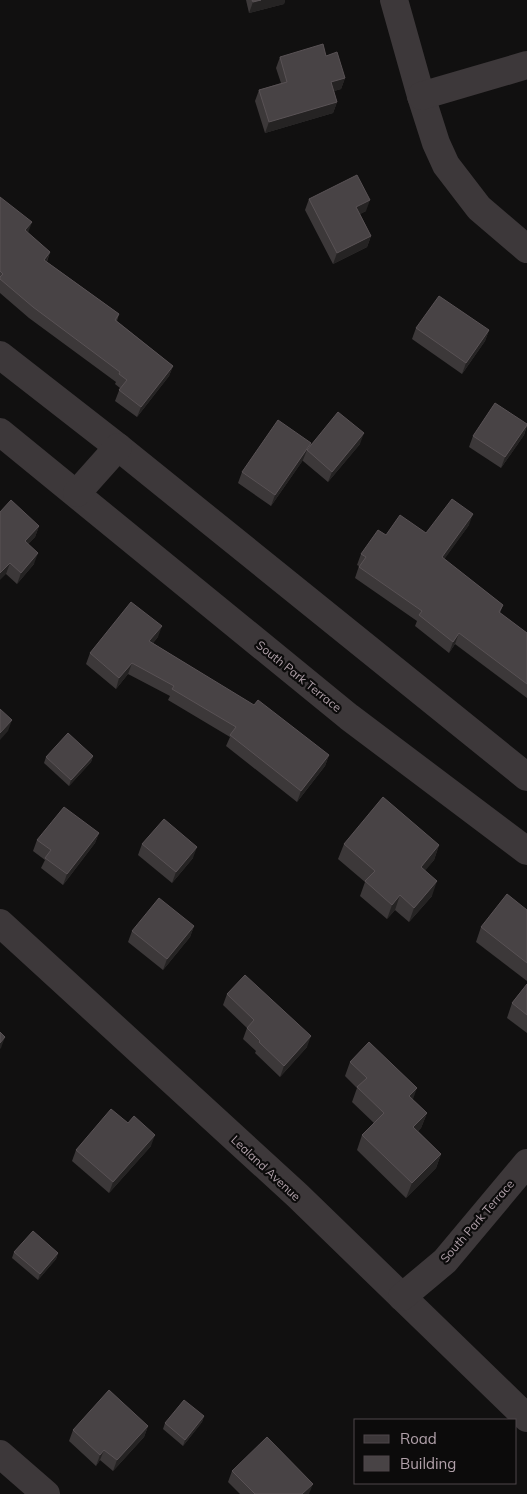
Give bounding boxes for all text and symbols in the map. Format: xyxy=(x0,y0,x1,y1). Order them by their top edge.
street label: South Park Terrace xyxy=(253,637,345,715)
street label: Lealand Avenue xyxy=(228,1132,304,1204)
street label: South Park Terrace xyxy=(437,1176,517,1266)
legend xyxy=(354,1419,517,1484)
text: Road xyxy=(400,1429,437,1448)
text: Building xyxy=(400,1454,456,1473)

